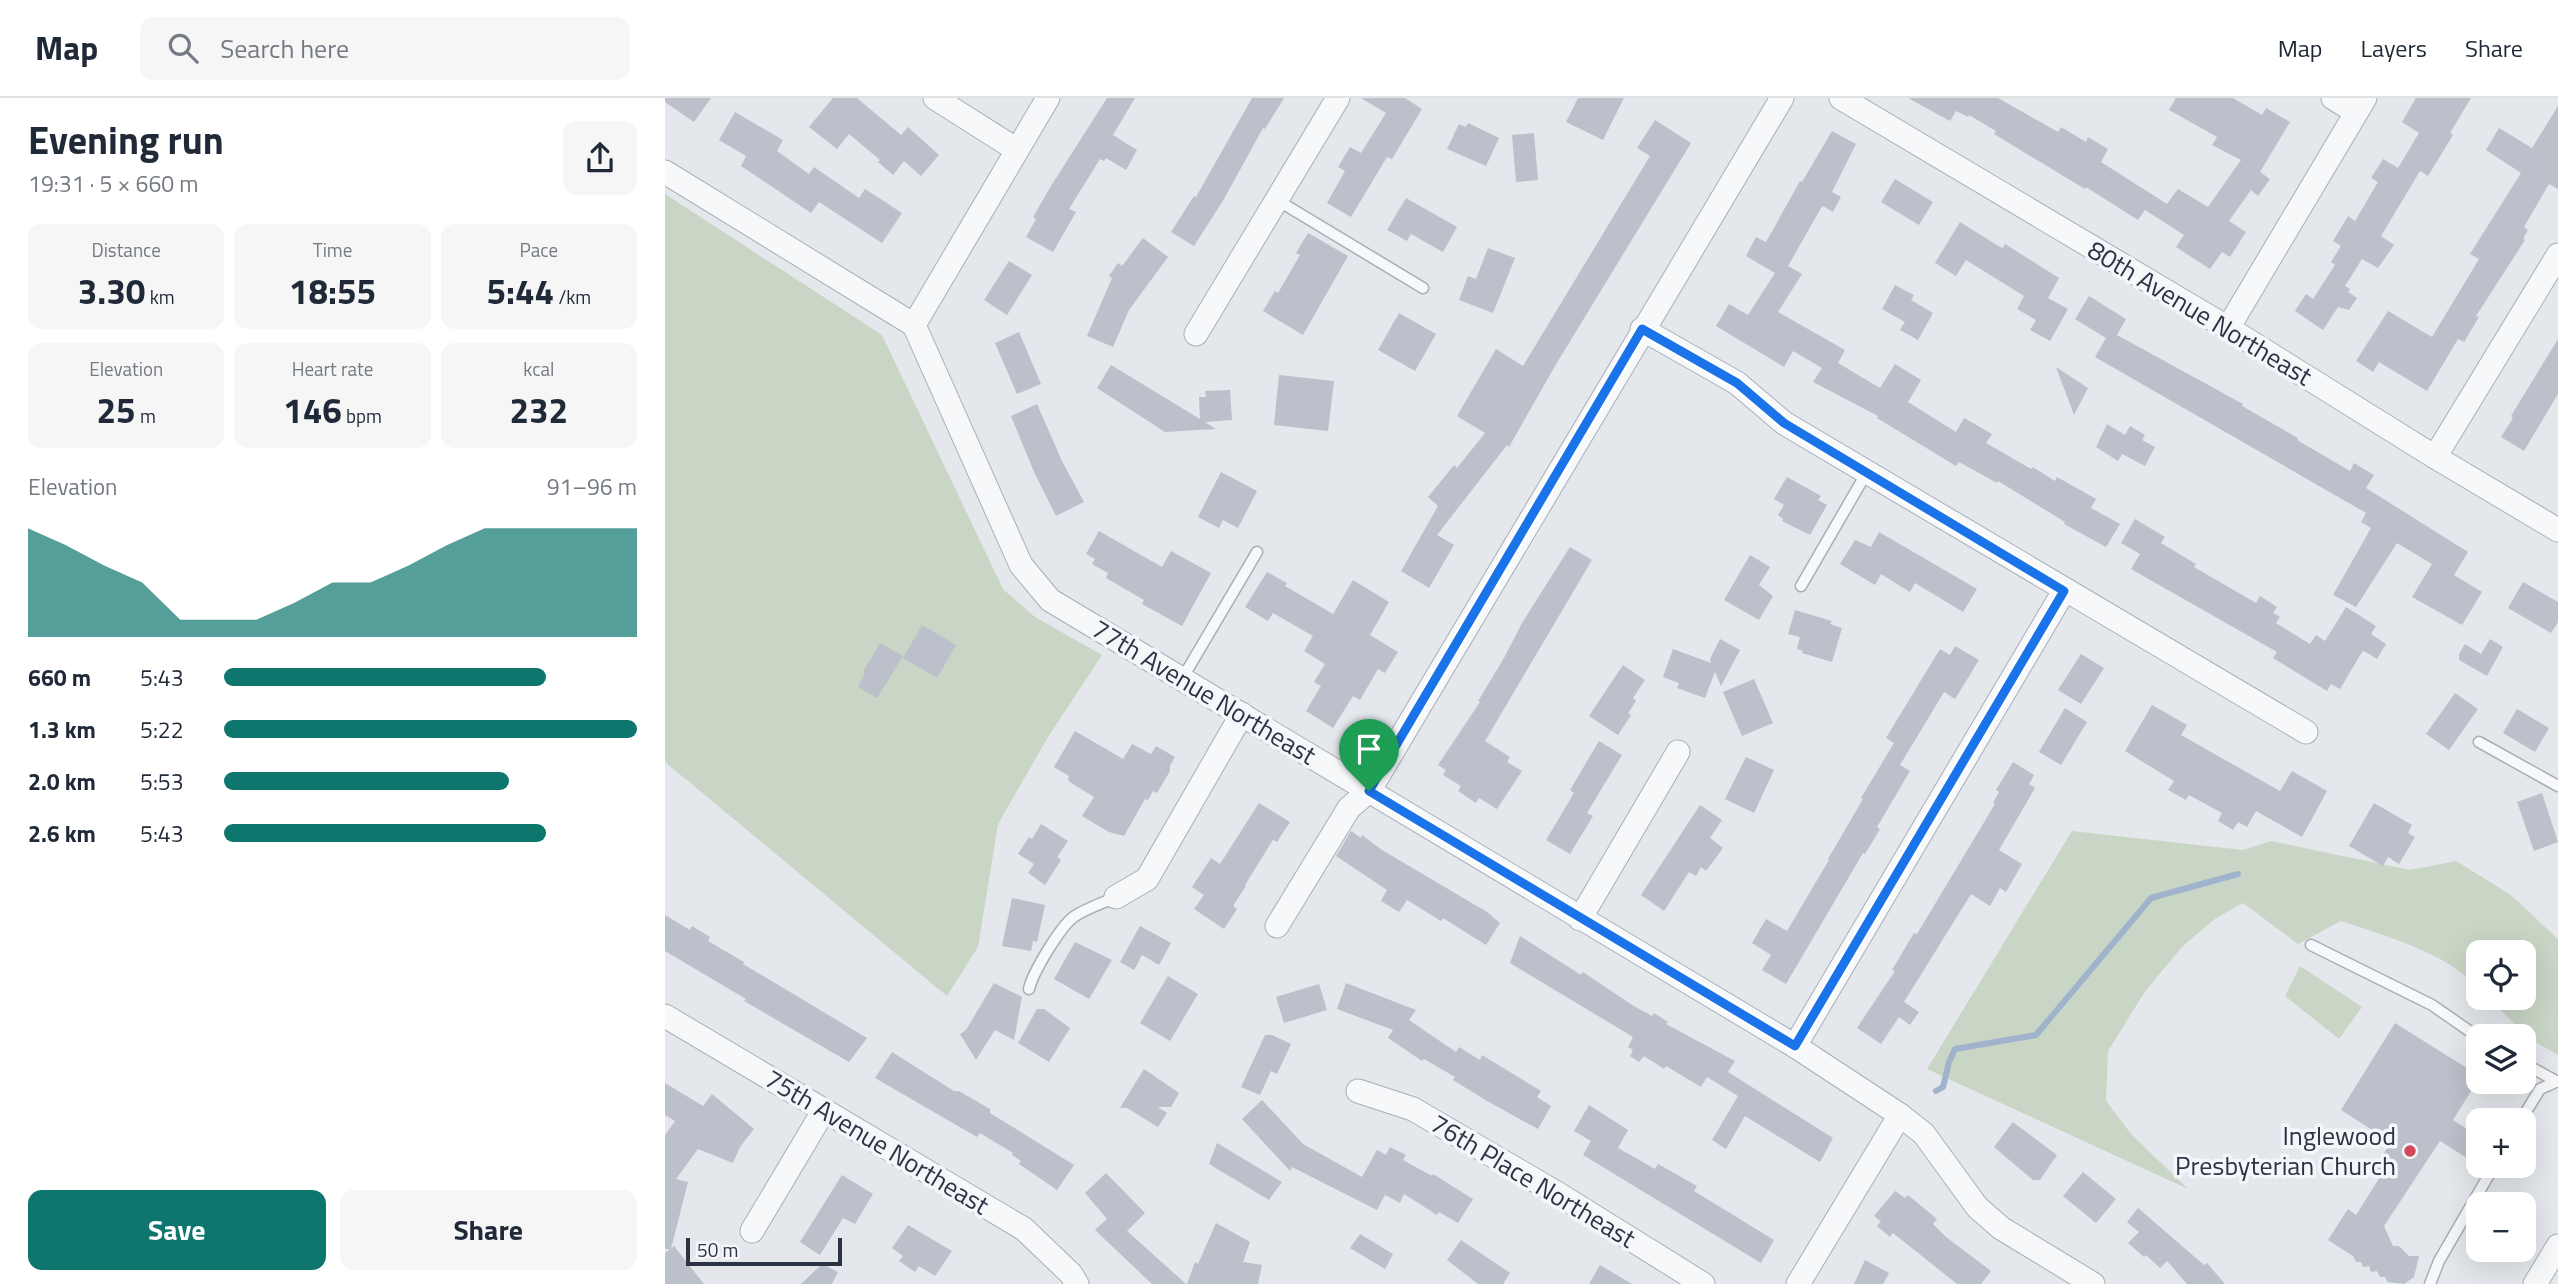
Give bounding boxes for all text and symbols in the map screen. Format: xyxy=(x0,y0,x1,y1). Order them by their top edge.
search box xyxy=(140,17,630,80)
text: Map xyxy=(35,23,98,73)
icon: search xyxy=(164,29,202,67)
text: Search here xyxy=(220,29,349,68)
text: Map xyxy=(2278,30,2323,66)
text: Layers xyxy=(2361,30,2427,66)
text: Share xyxy=(2465,30,2523,66)
text: Evening run xyxy=(28,111,224,169)
button: share xyxy=(563,121,637,195)
text: 19:31 · 5 × 660 m xyxy=(28,166,198,201)
street label: 80th Avenue Northeast xyxy=(2081,230,2320,395)
text: Distance xyxy=(91,235,161,264)
text: Time xyxy=(313,235,352,264)
text: Pace xyxy=(520,235,558,264)
text: 3.30 xyxy=(78,264,145,318)
text: 18:55 xyxy=(289,264,376,318)
text: 5:44 xyxy=(486,264,554,318)
text: km xyxy=(145,282,175,311)
text: /km xyxy=(554,282,591,311)
text: Elevation xyxy=(89,354,163,383)
text: Heart rate xyxy=(292,354,373,383)
text: kcal xyxy=(523,354,554,383)
text: 25 xyxy=(97,383,136,437)
text: 146 xyxy=(283,383,342,437)
text: 232 xyxy=(509,383,568,437)
text: m xyxy=(136,401,156,430)
text: bpm xyxy=(342,401,382,430)
text: Elevation xyxy=(28,469,117,504)
text: 91–96 m xyxy=(547,469,637,504)
street label: 77th Avenue Northeast xyxy=(1085,609,1324,774)
text: 660 m xyxy=(28,660,91,695)
text: 5:43 xyxy=(140,660,184,695)
text: 1.3 km xyxy=(28,712,96,747)
text: 5:22 xyxy=(140,712,184,747)
pin xyxy=(1339,719,1399,791)
icon: arrive xyxy=(1350,730,1388,768)
text: 2.0 km xyxy=(28,764,96,799)
text: 5:53 xyxy=(140,764,184,799)
text: 2.6 km xyxy=(28,816,96,851)
text: 5:43 xyxy=(140,816,184,851)
map controls xyxy=(2466,940,2536,1262)
button: locate xyxy=(2466,940,2536,1010)
button: layers xyxy=(2466,1024,2536,1094)
street label: 75th Avenue Northeast xyxy=(758,1059,997,1224)
street label: 76th Place Northeast xyxy=(1423,1104,1643,1257)
button: + xyxy=(2466,1108,2536,1178)
place label: Inglewood Presbyterian Church xyxy=(2175,1116,2396,1185)
marker: Inglewood Presbyterian Church xyxy=(2402,1143,2418,1159)
button: Save xyxy=(28,1190,326,1270)
button: Share xyxy=(340,1190,637,1270)
button: − xyxy=(2466,1192,2536,1262)
scale bar xyxy=(686,1235,842,1267)
text: 50 m xyxy=(697,1235,738,1264)

